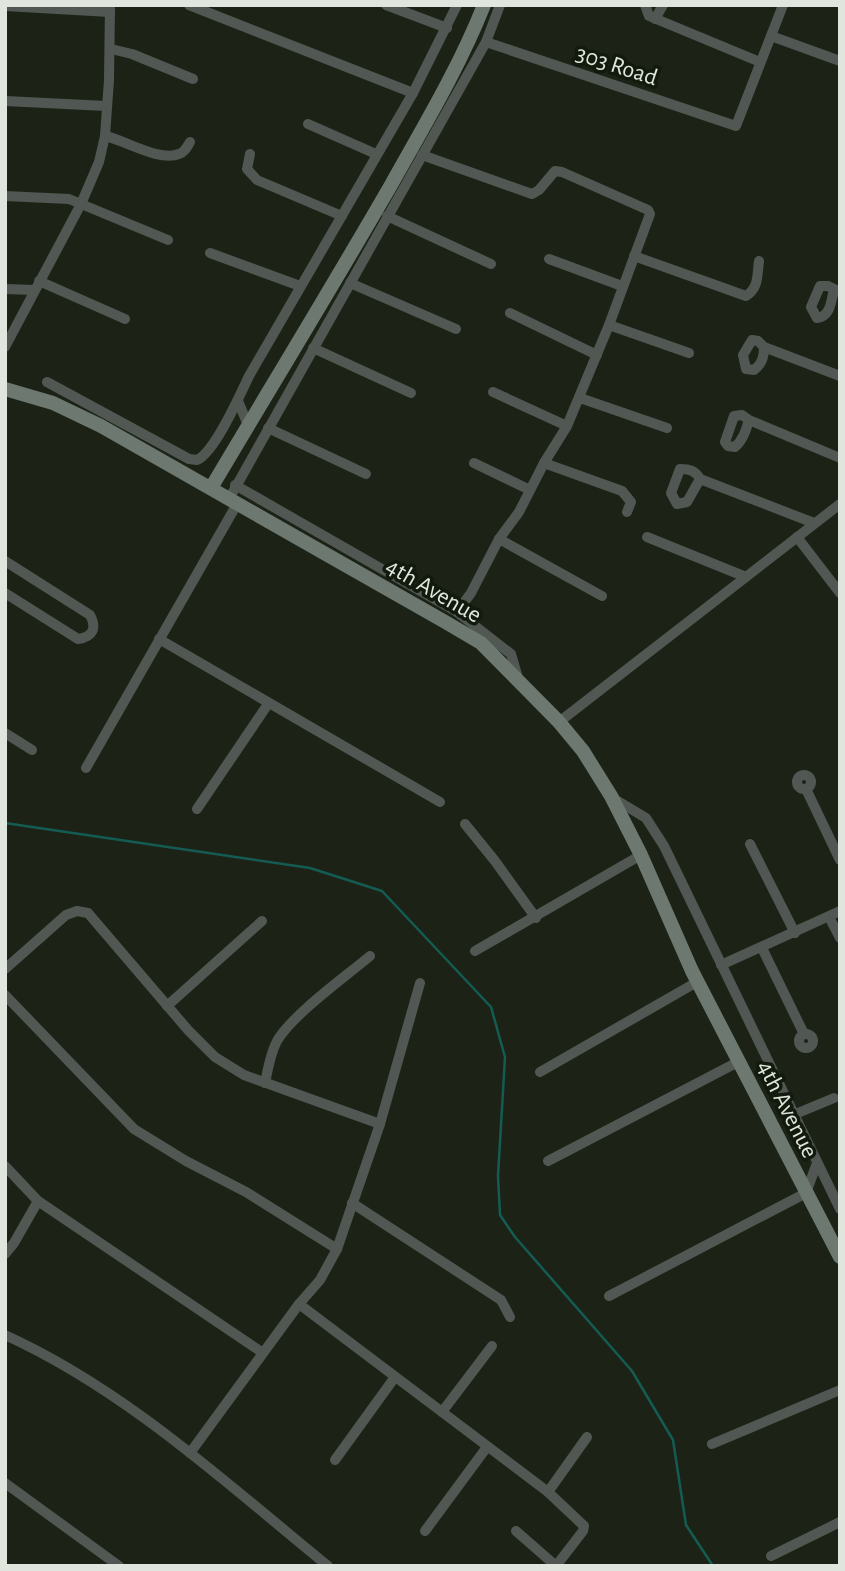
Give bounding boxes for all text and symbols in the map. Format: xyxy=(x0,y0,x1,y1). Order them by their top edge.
street label: 303 Road xyxy=(573,42,660,90)
street label: 4th Avenue xyxy=(382,554,485,628)
street label: 4th Avenue xyxy=(752,1057,822,1162)

